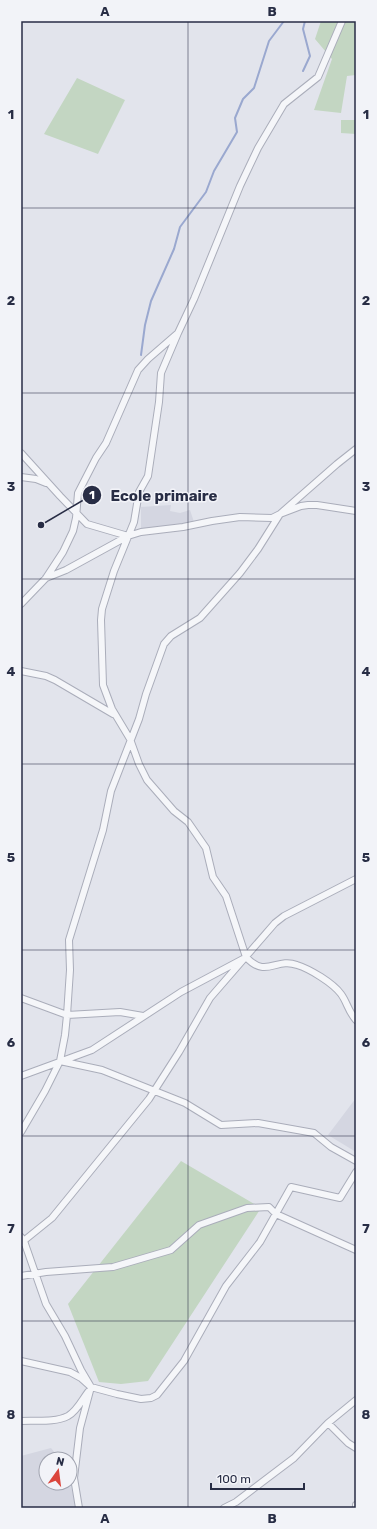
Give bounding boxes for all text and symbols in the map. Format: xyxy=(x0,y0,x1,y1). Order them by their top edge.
text: A xyxy=(100,4,110,19)
text: B xyxy=(267,4,277,19)
text: 1 xyxy=(8,107,14,122)
text: 1 xyxy=(363,107,369,122)
text: 2 xyxy=(7,293,15,308)
text: 2 xyxy=(362,293,370,308)
text: 3 xyxy=(7,479,16,494)
text: 3 xyxy=(362,479,371,494)
callout: Ecole primaire xyxy=(82,482,225,509)
text: Ecole primaire xyxy=(110,487,218,505)
text: 1 xyxy=(89,488,95,502)
text: 4 xyxy=(7,664,16,679)
text: 4 xyxy=(362,664,371,679)
text: 5 xyxy=(7,850,15,865)
text: 5 xyxy=(362,850,370,865)
text: 6 xyxy=(7,1035,16,1050)
text: 6 xyxy=(362,1035,371,1050)
text: 7 xyxy=(7,1221,15,1236)
text: 7 xyxy=(362,1221,370,1236)
text: 8 xyxy=(7,1407,16,1422)
text: 8 xyxy=(362,1407,371,1422)
north arrow xyxy=(38,1451,78,1491)
text: N xyxy=(55,1455,66,1469)
scale bar xyxy=(211,1465,304,1491)
text: 100 m xyxy=(217,1472,251,1486)
text: A xyxy=(100,1511,110,1526)
text: B xyxy=(267,1511,277,1526)

